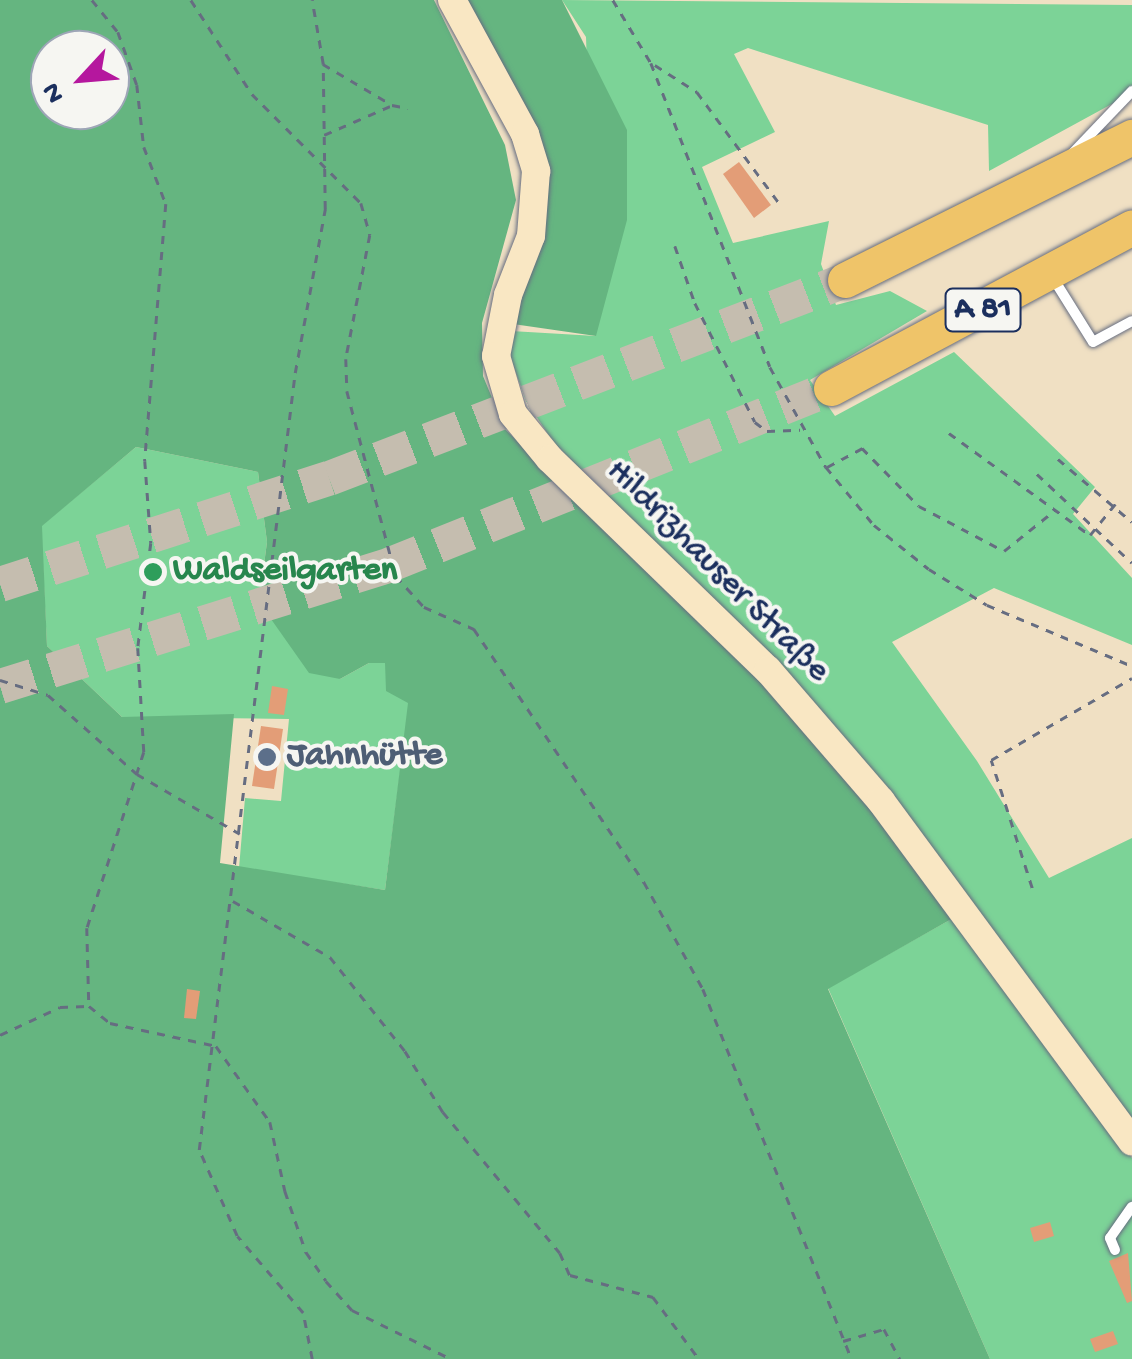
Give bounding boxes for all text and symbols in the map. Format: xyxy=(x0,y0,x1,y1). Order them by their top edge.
north arrow xyxy=(30,30,130,130)
text: N xyxy=(36,77,73,108)
road number: A 81 xyxy=(943,283,1023,337)
street label: Hildrizhauser Straße xyxy=(596,451,838,693)
place label: Waldseilgarten xyxy=(173,551,397,593)
marker: Waldseilgarten xyxy=(142,561,164,583)
place label: Jahnhütte xyxy=(287,736,442,778)
marker: Jahnhütte xyxy=(256,746,278,768)

